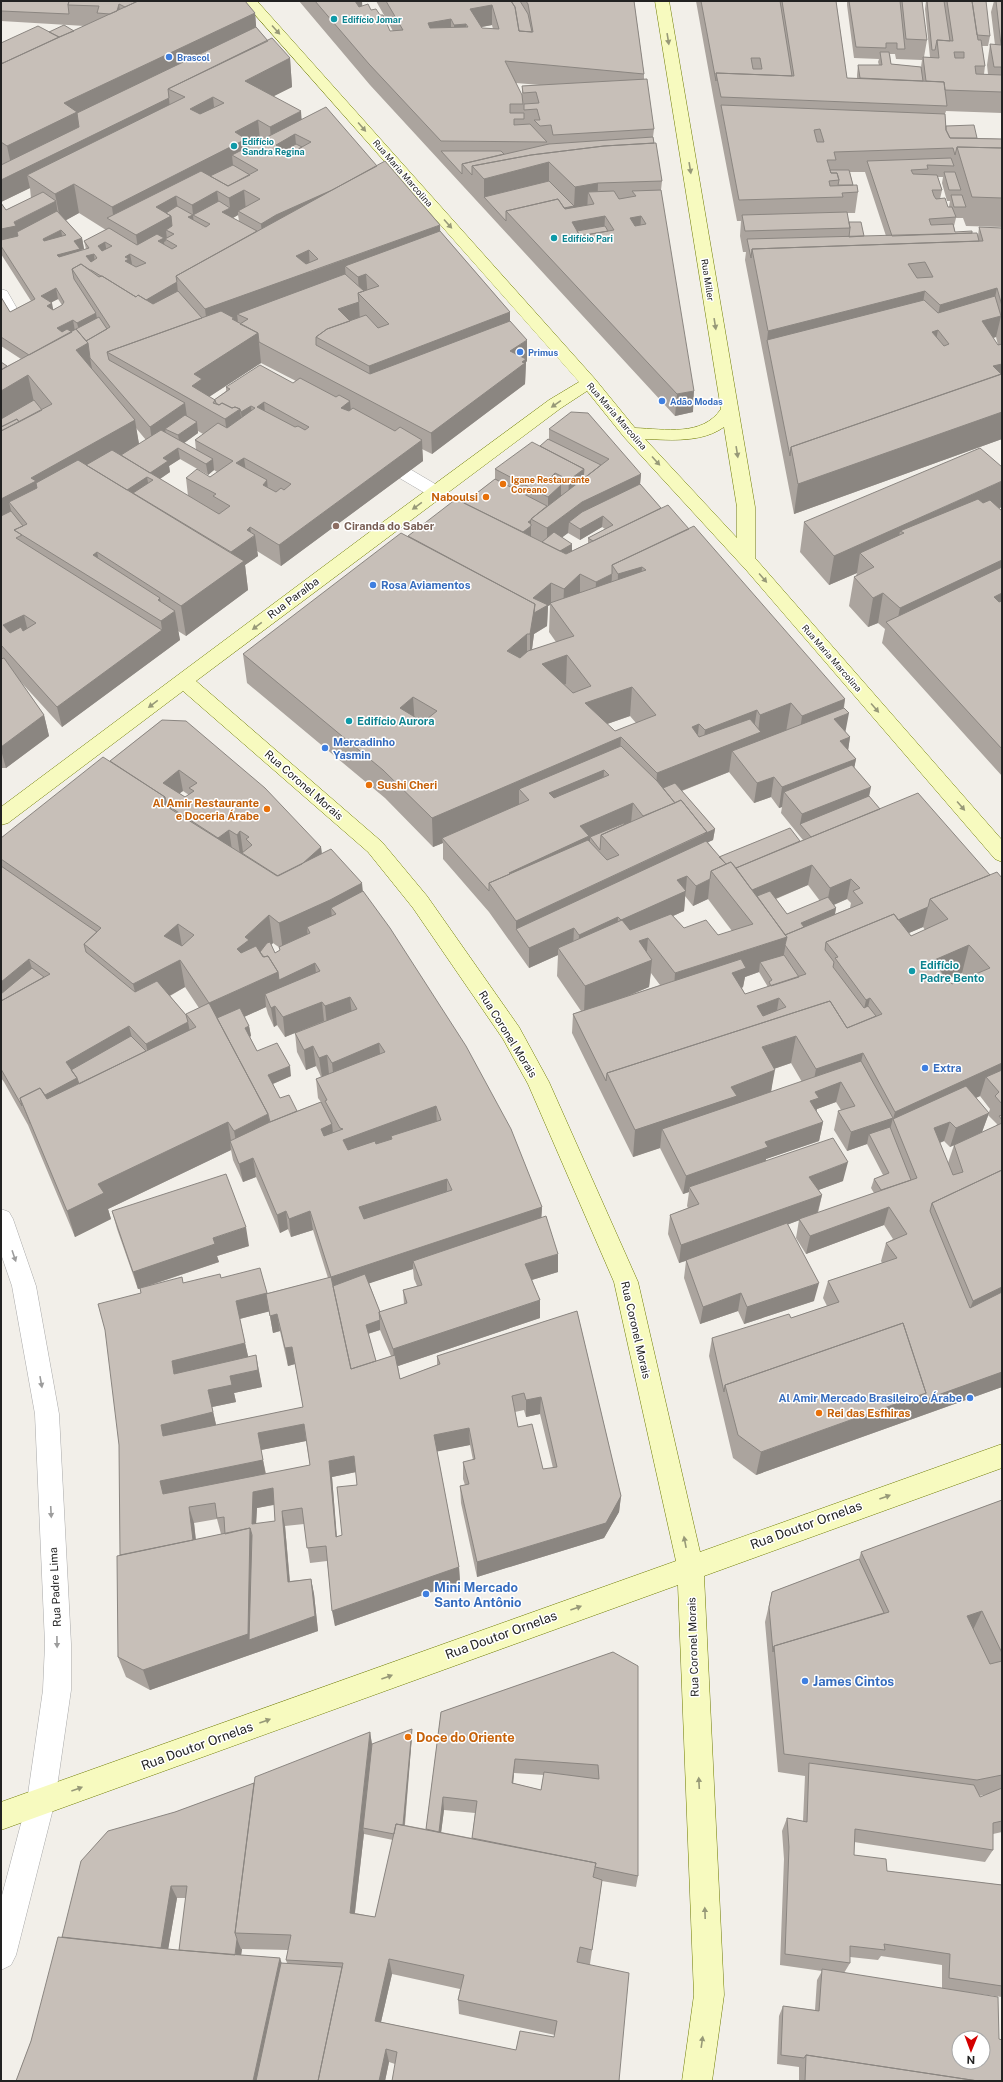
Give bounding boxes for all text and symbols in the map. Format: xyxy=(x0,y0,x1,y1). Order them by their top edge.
marker: Edifício Jomar xyxy=(329,14,339,24)
place label: Edifício Jomar xyxy=(342,14,402,25)
one-way arrow xyxy=(271,25,280,35)
one-way arrow xyxy=(665,33,671,46)
marker: Brascol xyxy=(164,52,174,62)
place label: Brascol xyxy=(177,52,210,63)
one-way arrow xyxy=(358,122,367,132)
place label: Edifício Sandra Regina xyxy=(242,136,305,157)
street label: Rua Maria Marcolina xyxy=(371,137,435,209)
marker: Edifício Sandra Regina xyxy=(229,141,239,151)
one-way arrow xyxy=(687,162,693,174)
one-way arrow xyxy=(444,219,453,230)
marker: Edifício Pari xyxy=(549,233,559,243)
place label: Edifício Pari xyxy=(562,233,613,244)
street label: Rua Miller xyxy=(699,258,717,302)
one-way arrow xyxy=(712,318,718,330)
marker: Primus xyxy=(515,347,525,357)
place label: Primus xyxy=(528,347,558,358)
street label: Rua Maria Marcolina xyxy=(585,380,649,452)
marker: Adão Modas xyxy=(657,396,667,406)
place label: Adão Modas xyxy=(670,396,723,407)
one-way arrow xyxy=(550,400,561,408)
one-way arrow xyxy=(734,446,740,458)
one-way arrow xyxy=(652,456,661,466)
place label: Igane Restaurante Coreano xyxy=(511,474,590,495)
marker: Igane Restaurante Coreano xyxy=(498,479,508,489)
place label: Naboulsi xyxy=(431,491,478,503)
marker: Naboulsi xyxy=(481,492,491,502)
one-way arrow xyxy=(412,502,422,510)
place label: Ciranda do Saber xyxy=(344,520,435,532)
marker: Ciranda do Saber xyxy=(331,521,341,531)
one-way arrow xyxy=(758,573,767,584)
street label: Rua Paraíba xyxy=(265,575,321,621)
place label: Rosa Aviamentos xyxy=(381,579,471,591)
marker: Rosa Aviamentos xyxy=(368,580,378,590)
one-way arrow xyxy=(252,622,263,630)
street label: Rua Maria Marcolina xyxy=(800,622,864,694)
one-way arrow xyxy=(148,700,159,708)
one-way arrow xyxy=(871,703,880,713)
place label: Edifício Aurora xyxy=(357,715,435,727)
marker: Edifício Aurora xyxy=(344,716,354,726)
place label: Mercadinho Yasmin xyxy=(333,736,395,761)
marker: Mercadinho Yasmin xyxy=(320,743,330,753)
street label: Rua Coronel Morais xyxy=(262,748,346,822)
place label: Sushi Cheri xyxy=(377,779,437,791)
marker: Sushi Cheri xyxy=(364,780,374,790)
place label: Al Amir Restaurante e Doceria Árabe xyxy=(152,797,259,822)
one-way arrow xyxy=(956,801,965,812)
marker: Al Amir Restaurante e Doceria Árabe xyxy=(262,804,272,814)
place label: Edifício Padre Bento xyxy=(920,959,984,984)
marker: Edifício Padre Bento xyxy=(907,966,917,976)
street label: Rua Coronel Morais xyxy=(477,989,540,1080)
place label: Extra xyxy=(933,1062,962,1074)
marker: Extra xyxy=(920,1063,930,1073)
one-way arrow xyxy=(11,1250,17,1262)
street label: Rua Coronel Morais xyxy=(619,1280,653,1380)
one-way arrow xyxy=(38,1376,44,1388)
place label: Al Amir Mercado Brasileiro e Árabe xyxy=(778,1391,962,1404)
marker: Al Amir Mercado Brasileiro e Árabe xyxy=(965,1393,975,1403)
place label: Rei das Esfhiras xyxy=(827,1407,910,1419)
marker: Rei das Esfhiras xyxy=(814,1408,824,1418)
one-way arrow xyxy=(879,1494,891,1500)
street label: Rua Doutor Ornelas xyxy=(748,1498,864,1552)
one-way arrow xyxy=(48,1506,55,1518)
one-way arrow xyxy=(681,1536,687,1548)
street label: Rua Padre Lima xyxy=(47,1547,63,1627)
place label: Mini Mercado Santo Antônio xyxy=(434,1580,522,1610)
marker: Mini Mercado Santo Antônio xyxy=(421,1589,431,1599)
street label: Rua Coronel Morais xyxy=(685,1597,701,1697)
one-way arrow xyxy=(570,1605,582,1611)
street label: Rua Doutor Ornelas xyxy=(443,1608,559,1662)
one-way arrow xyxy=(54,1636,61,1648)
one-way arrow xyxy=(382,1673,394,1679)
place label: James Cintos xyxy=(813,1674,894,1689)
marker: James Cintos xyxy=(800,1676,810,1686)
one-way arrow xyxy=(260,1718,272,1724)
street label: Rua Doutor Ornelas xyxy=(139,1719,255,1773)
place label: Doce do Oriente xyxy=(416,1730,515,1745)
marker: Doce do Oriente xyxy=(403,1732,413,1742)
one-way arrow xyxy=(696,1777,703,1789)
one-way arrow xyxy=(72,1785,84,1791)
one-way arrow xyxy=(702,1907,709,1919)
north arrow xyxy=(951,2030,991,2070)
one-way arrow xyxy=(699,2036,705,2048)
text: N xyxy=(966,2054,975,2066)

